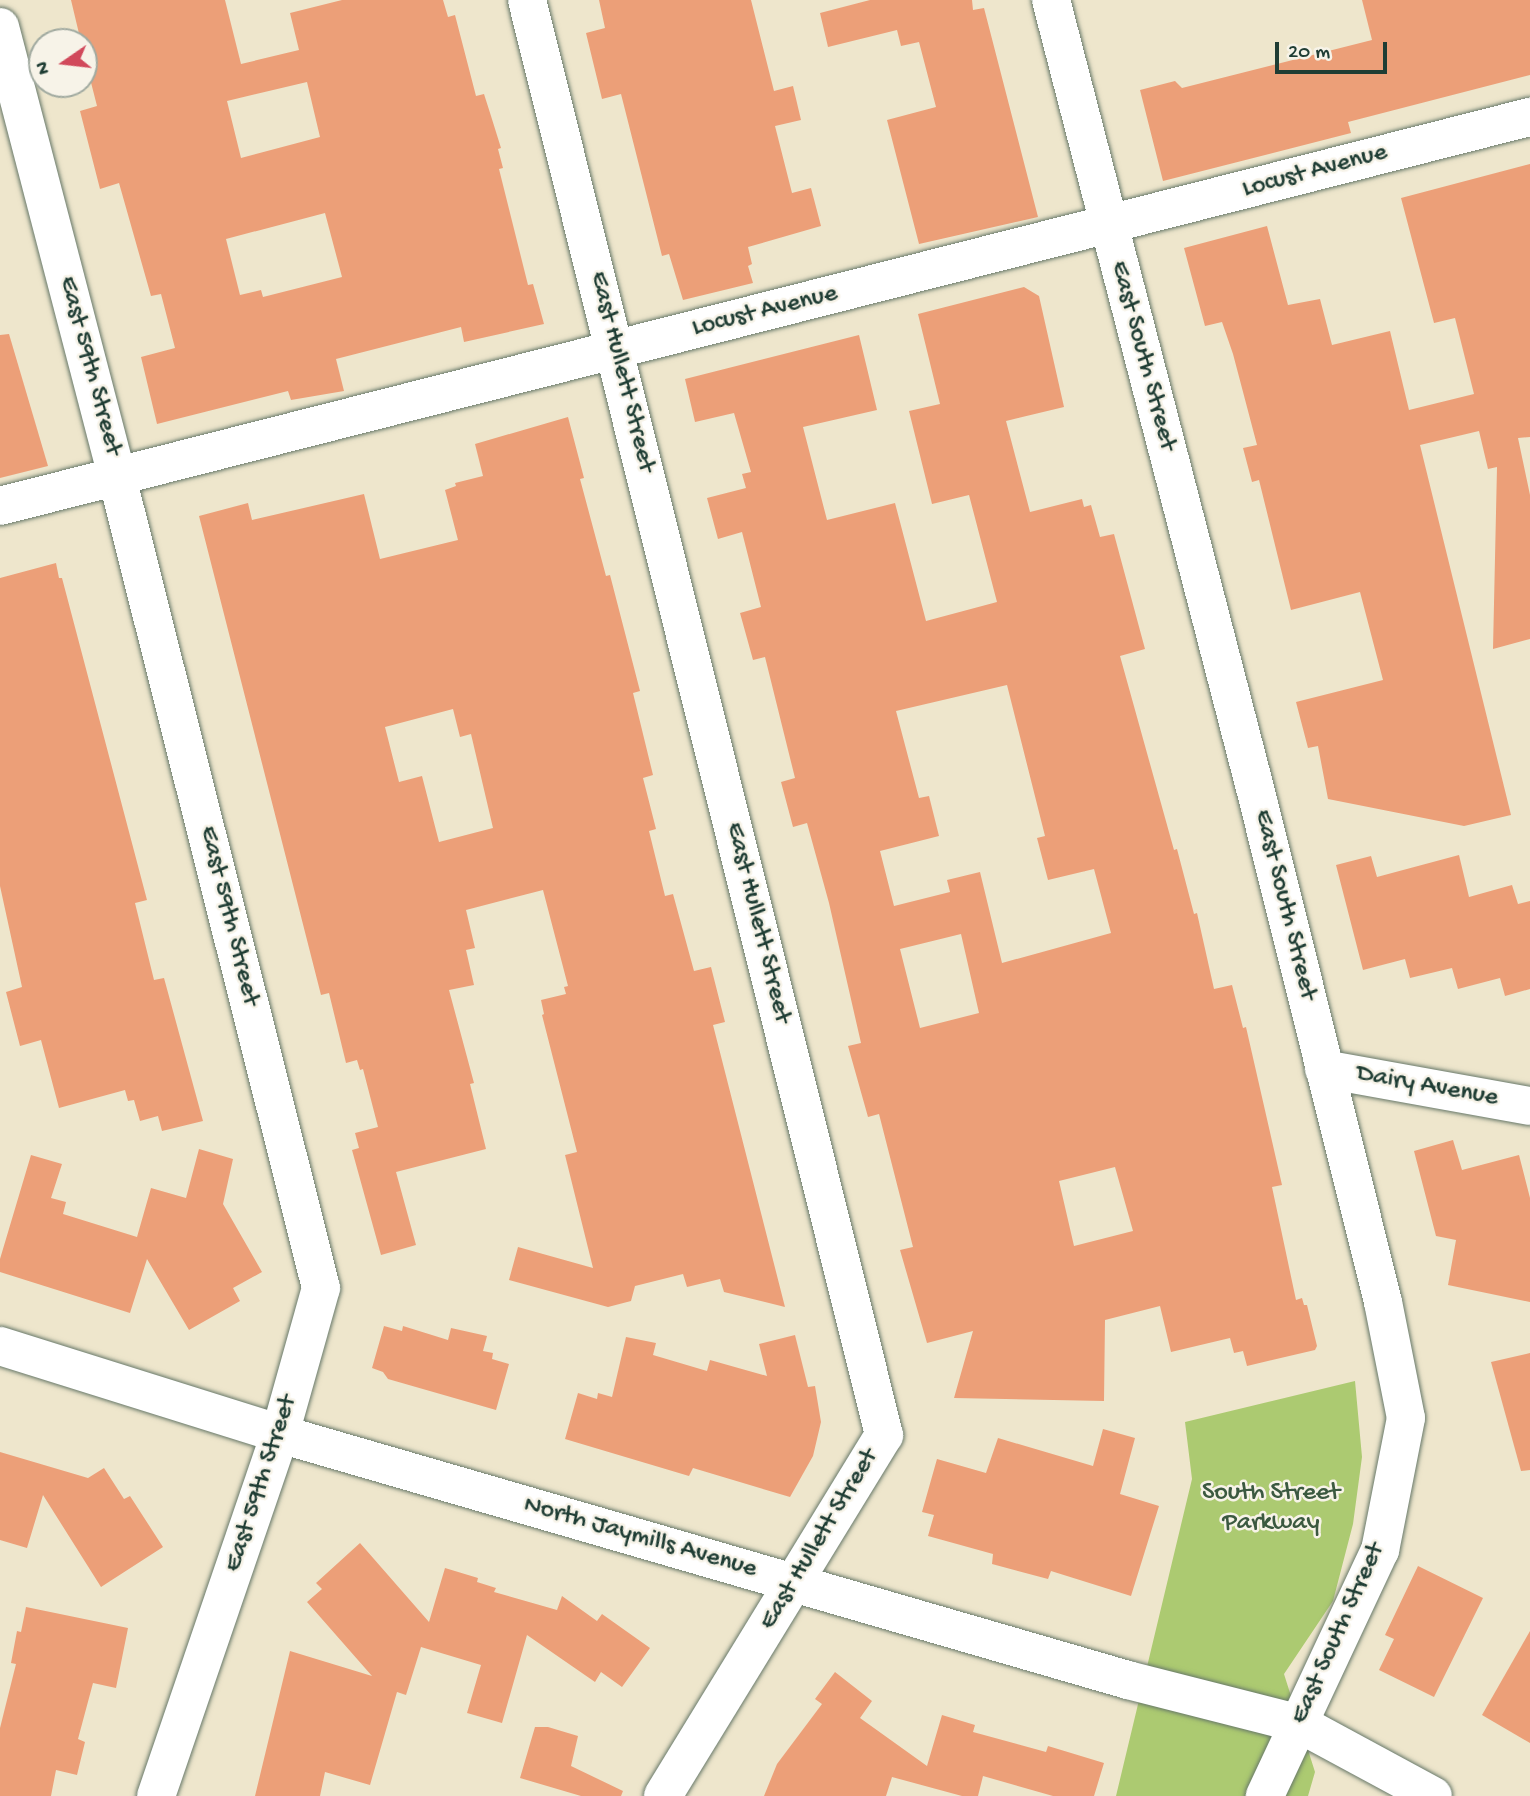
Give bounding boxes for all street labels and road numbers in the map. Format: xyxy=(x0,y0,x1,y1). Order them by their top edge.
street label: Locust Avenue xyxy=(1239,138,1391,206)
street label: East South Street xyxy=(1102,258,1182,454)
street label: East Hullett Street xyxy=(581,268,661,476)
street label: East 59th Street xyxy=(50,273,128,459)
street label: Locust Avenue xyxy=(689,279,841,345)
street label: East South Street xyxy=(1245,807,1323,1003)
street label: East Hullett Street xyxy=(717,819,797,1027)
street label: East 59th Street xyxy=(191,823,265,1009)
street label: Dairy Avenue xyxy=(1354,1059,1500,1115)
street label: East 59th Street xyxy=(219,1392,305,1576)
street label: East Hullett Street xyxy=(754,1444,886,1636)
street label: North Jaymills Avenue xyxy=(520,1490,760,1586)
street label: East South Street xyxy=(1285,1539,1393,1729)

